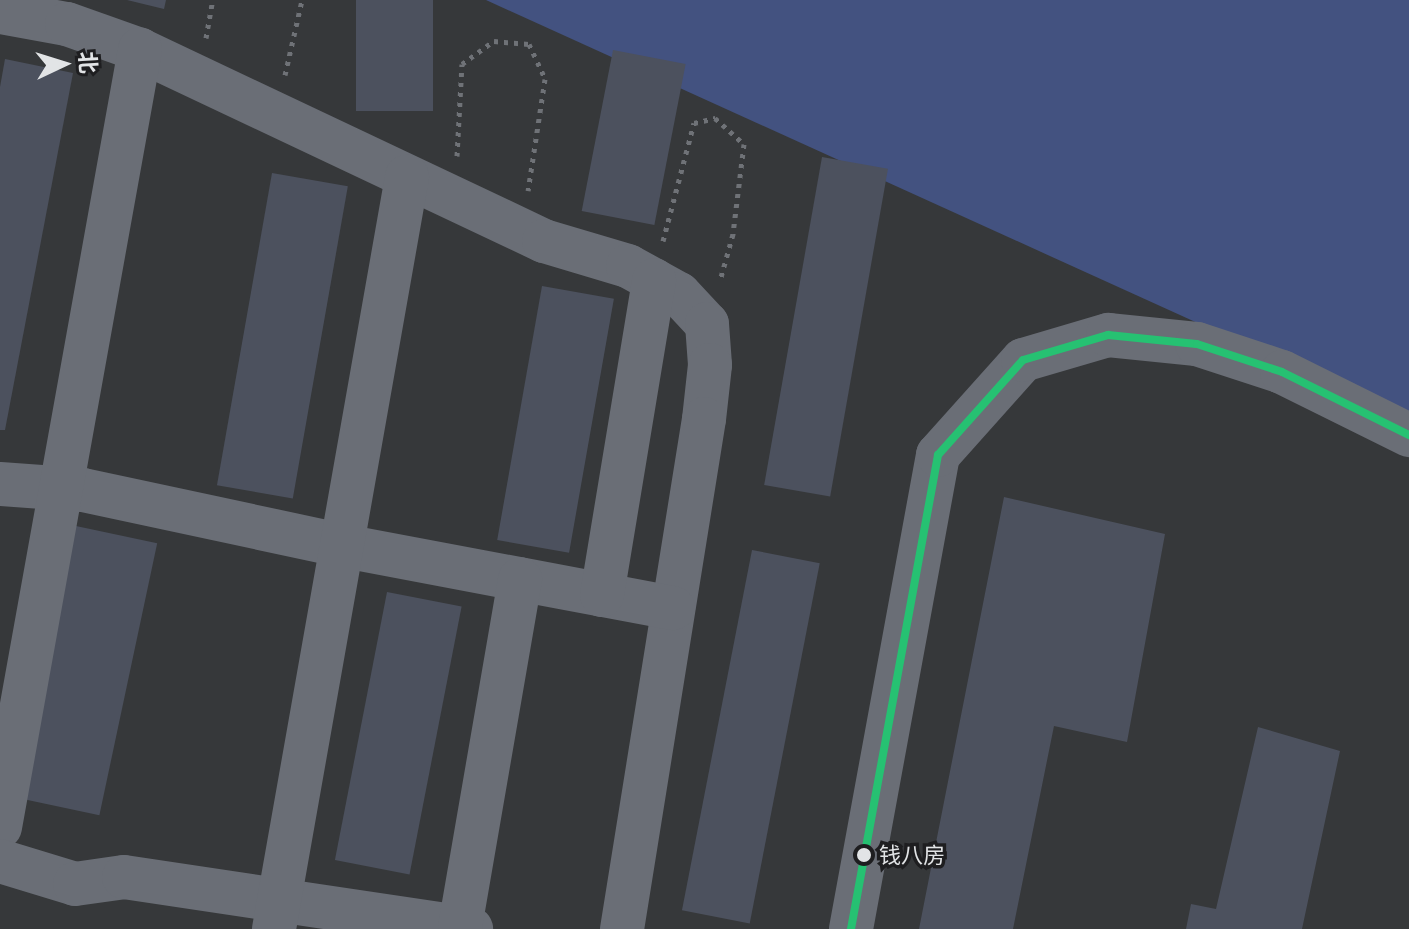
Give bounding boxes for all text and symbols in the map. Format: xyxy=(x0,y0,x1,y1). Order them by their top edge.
north arrow xyxy=(24,24,104,104)
text: 北 xyxy=(74,50,103,74)
place label: 钱八房 xyxy=(879,842,945,868)
marker: 钱八房 xyxy=(856,847,872,863)

